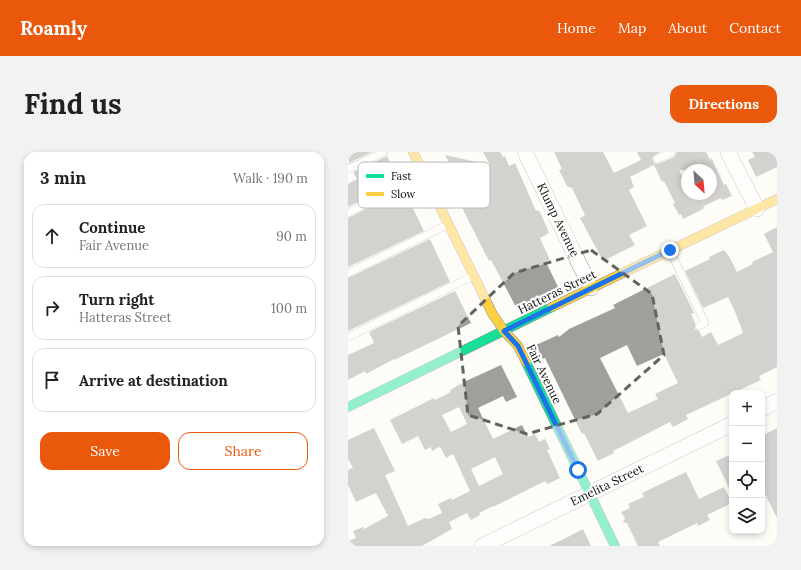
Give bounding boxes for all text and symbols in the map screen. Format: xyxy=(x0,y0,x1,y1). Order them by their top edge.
text: Roamly xyxy=(20,16,87,40)
text: Home xyxy=(557,19,596,37)
text: Map xyxy=(618,19,646,37)
text: About xyxy=(668,19,707,37)
text: Contact xyxy=(729,19,781,37)
button: Directions xyxy=(670,85,777,123)
text: Find us xyxy=(24,86,122,122)
legend xyxy=(358,162,490,208)
north arrow xyxy=(681,164,717,200)
text: 3 min xyxy=(40,167,86,189)
text: Fast xyxy=(391,169,412,183)
text: Walk · 190 m xyxy=(233,170,308,187)
street label: Klump Avenue xyxy=(534,180,583,260)
text: Slow xyxy=(391,187,416,201)
text: Continue xyxy=(79,218,145,237)
icon: ahead xyxy=(41,225,63,247)
text: 90 m xyxy=(276,228,307,245)
text: Fair Avenue xyxy=(79,237,149,254)
route end xyxy=(661,241,679,259)
street label: Hatteras Street xyxy=(515,266,599,317)
text: Turn right xyxy=(79,290,155,309)
icon: right xyxy=(41,297,63,319)
text: 100 m xyxy=(271,300,307,317)
text: Hatteras Street xyxy=(79,309,171,326)
street label: Fair Avenue xyxy=(524,341,566,407)
icon: arrive xyxy=(41,369,63,391)
text: Arrive at destination xyxy=(79,371,228,390)
map controls xyxy=(729,390,765,534)
button: + xyxy=(729,390,765,426)
button: − xyxy=(729,426,765,462)
button: Save xyxy=(40,432,170,470)
button: Share xyxy=(178,432,308,470)
street label: Emelita Street xyxy=(568,460,646,509)
route start xyxy=(569,461,587,479)
button: locate xyxy=(729,462,765,498)
button: layers xyxy=(729,498,765,534)

